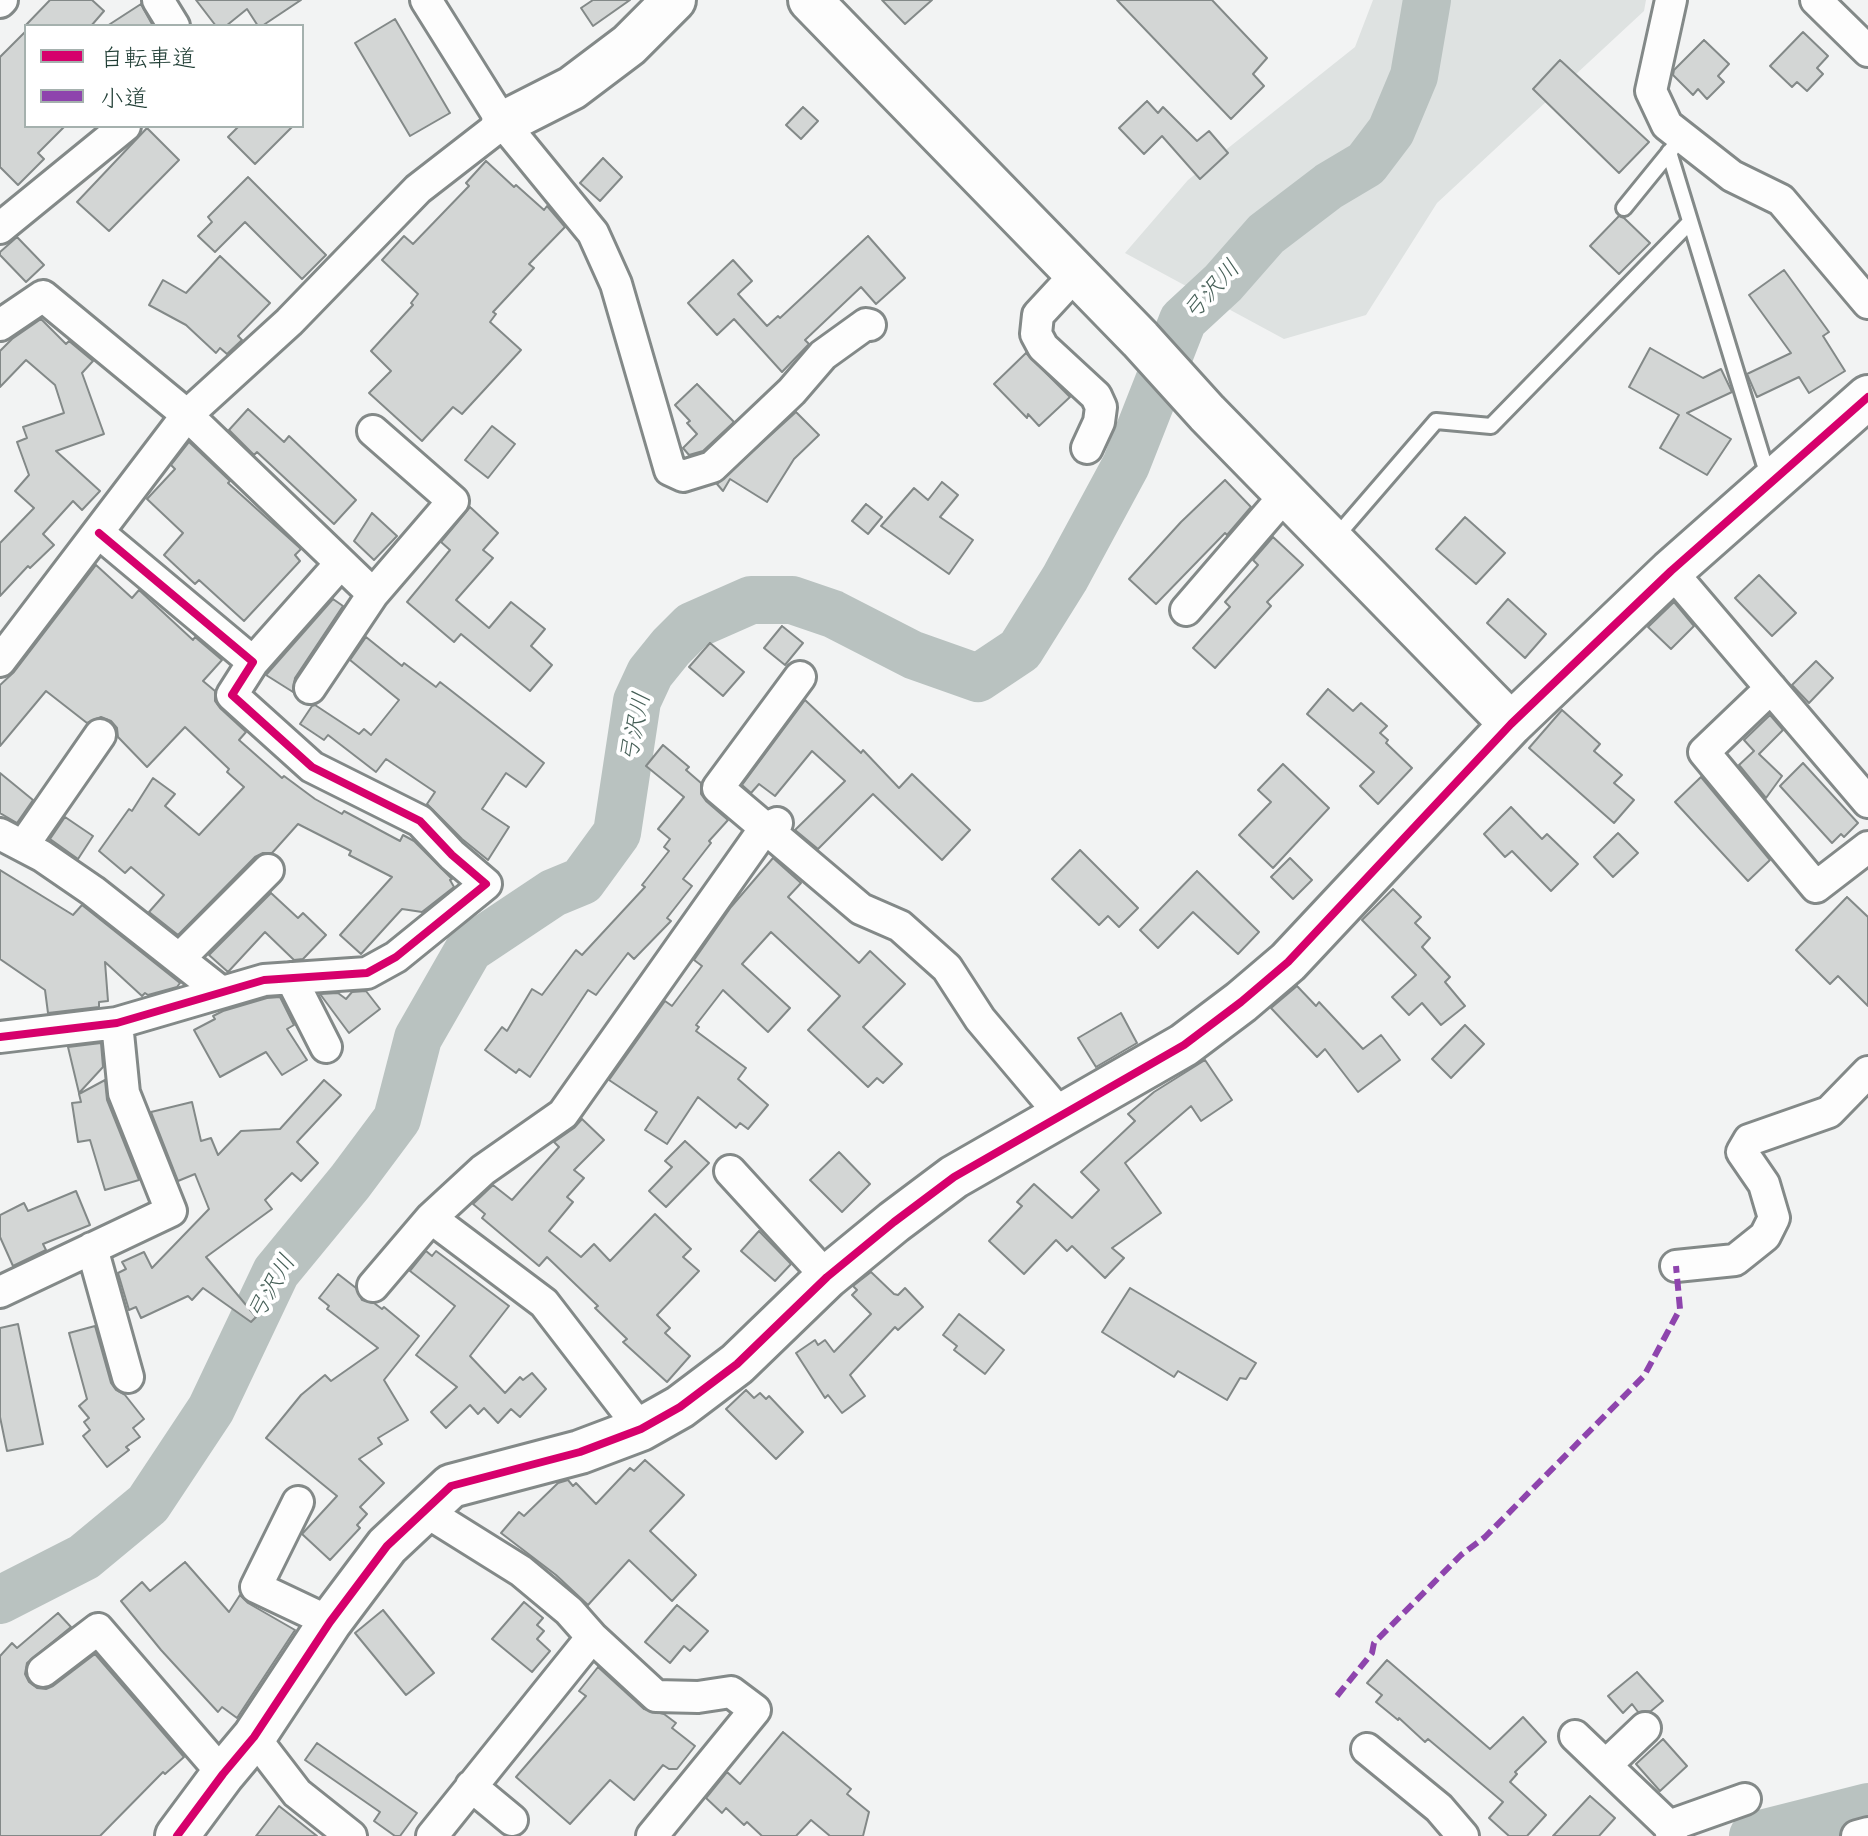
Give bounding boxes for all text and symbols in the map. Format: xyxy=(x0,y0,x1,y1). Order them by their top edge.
legend xyxy=(24,24,304,128)
text: 自転車道 xyxy=(100,42,196,74)
text: 小道 xyxy=(100,82,148,114)
water label: 弓沢川 xyxy=(1177,255,1247,327)
water label: 弓沢川 xyxy=(614,690,658,766)
water label: 弓沢川 xyxy=(242,1250,302,1326)

